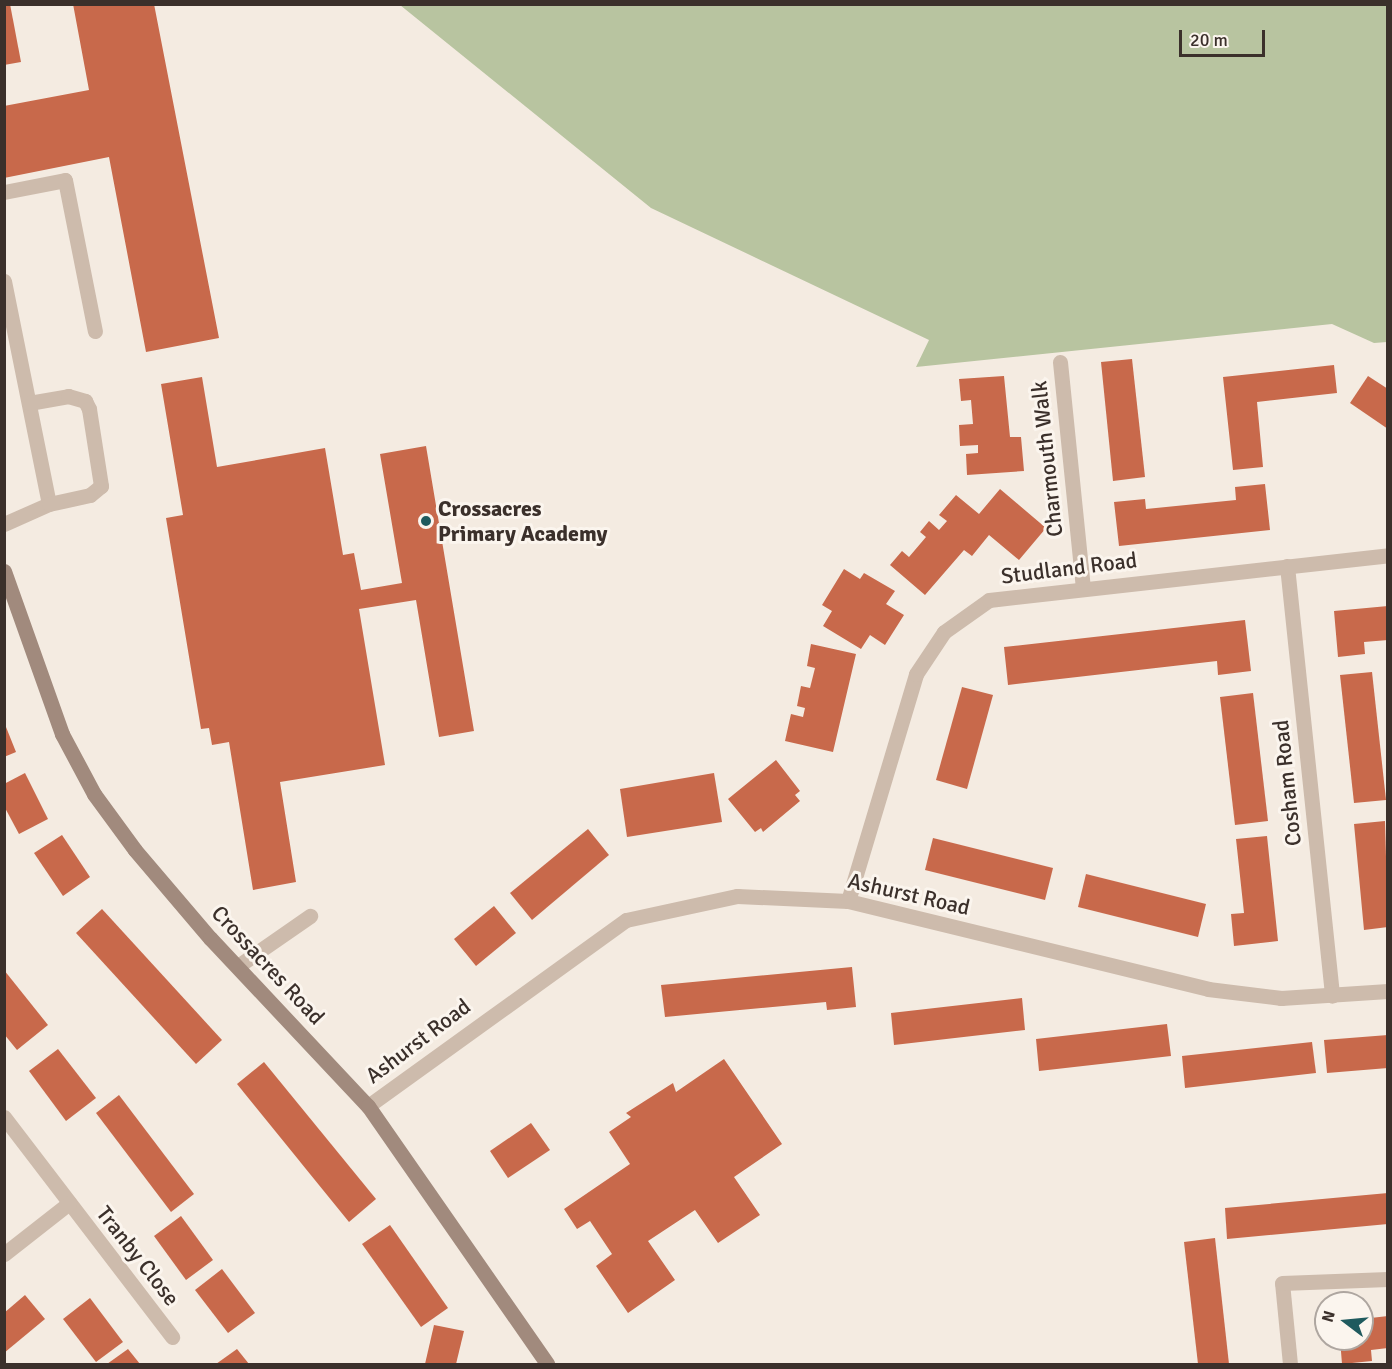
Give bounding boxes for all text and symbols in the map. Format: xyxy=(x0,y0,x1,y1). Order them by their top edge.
scale bar xyxy=(1182,18,1268,56)
text: 20 m xyxy=(1190,29,1228,51)
street label: Charmouth Walk xyxy=(1026,380,1068,538)
place label: Crossacres Primary Academy xyxy=(438,495,607,546)
marker: Crossacres Primary Academy xyxy=(419,514,433,528)
street label: Studland Road xyxy=(999,547,1139,589)
street label: Cosham Road xyxy=(1267,719,1307,847)
street label: Ashurst Road xyxy=(845,867,973,921)
street label: Crossacres Road xyxy=(206,900,330,1030)
street label: Ashurst Road xyxy=(360,993,476,1089)
street label: Tranby Close xyxy=(91,1201,185,1311)
north arrow xyxy=(1314,1291,1374,1351)
text: N xyxy=(1317,1308,1340,1325)

